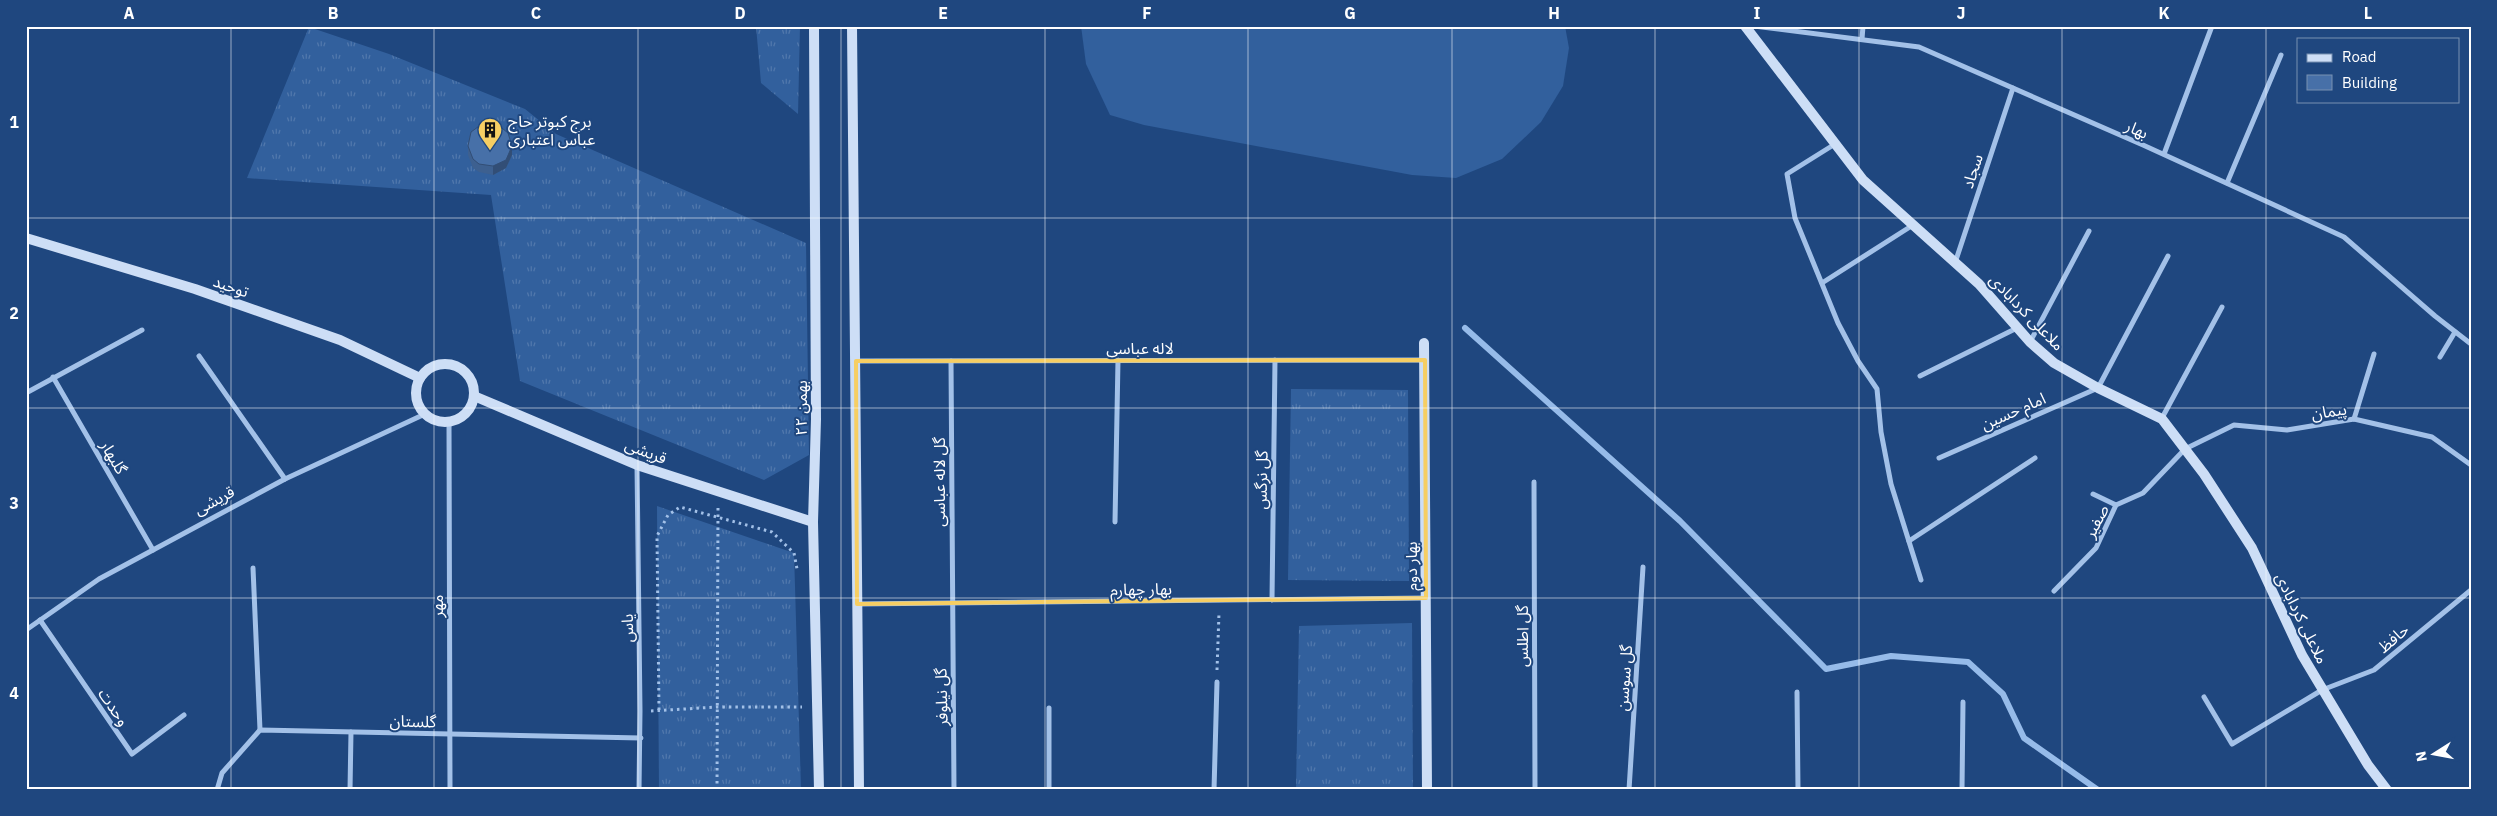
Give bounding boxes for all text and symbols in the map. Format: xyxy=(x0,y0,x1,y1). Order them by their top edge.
text: A xyxy=(124,3,135,23)
text: B xyxy=(328,3,339,23)
text: C xyxy=(531,3,541,23)
text: D xyxy=(734,3,746,23)
text: E xyxy=(938,3,948,23)
text: F xyxy=(1142,3,1152,23)
text: G xyxy=(1344,3,1356,23)
text: H xyxy=(1548,3,1560,23)
text: I xyxy=(1754,3,1761,23)
text: J xyxy=(1957,3,1965,23)
text: K xyxy=(2158,3,2170,23)
text: L xyxy=(2364,3,2372,23)
legend xyxy=(2297,38,2460,102)
text: Road xyxy=(2342,47,2377,66)
text: Building xyxy=(2342,73,2397,92)
place label: برج کبوتر حاج عباس اعتباری xyxy=(508,111,595,149)
text: 1 xyxy=(9,112,19,132)
street label: بهار xyxy=(2122,115,2152,143)
building icon: برج کبوتر حاج عباس اعتباری xyxy=(477,117,503,151)
street label: سجاد xyxy=(1957,151,1987,191)
street label: ملاعلی کردابادی xyxy=(1985,269,2069,355)
street label: توحید xyxy=(211,271,252,301)
text: 2 xyxy=(9,303,19,323)
street label: لاله عباسی xyxy=(1106,338,1174,358)
street label: ۲۲ بهمن xyxy=(791,380,811,436)
street label: امام حسین xyxy=(1977,388,2050,437)
street label: پیمان xyxy=(2310,398,2348,425)
street label: قریشی xyxy=(622,434,670,468)
street label: گلبهار xyxy=(96,436,132,478)
street label: گل لاله عباسی xyxy=(929,437,949,527)
street label: گل نرگس xyxy=(1250,450,1272,510)
street label: قریشی xyxy=(190,481,238,519)
text: 3 xyxy=(9,493,19,513)
street label: صفیر xyxy=(2079,501,2113,542)
street label: بهار دوم xyxy=(1401,541,1424,591)
street label: ملاعلی کردابادی xyxy=(2271,569,2333,667)
street label: بهار چهارم xyxy=(1110,578,1172,603)
street label: مهر xyxy=(427,595,447,618)
street label: گل اطلس xyxy=(1512,605,1532,667)
street label: یاس xyxy=(617,613,637,643)
street label: حافظ xyxy=(2373,619,2413,657)
street label: گل سوسن xyxy=(1612,644,1636,712)
street label: گل نیلوفر xyxy=(930,667,952,727)
text: 4 xyxy=(9,683,19,703)
street label: وحدت xyxy=(94,684,134,730)
street label: گلستان xyxy=(390,711,437,731)
north arrow xyxy=(2410,728,2460,778)
text: N xyxy=(2411,750,2431,763)

